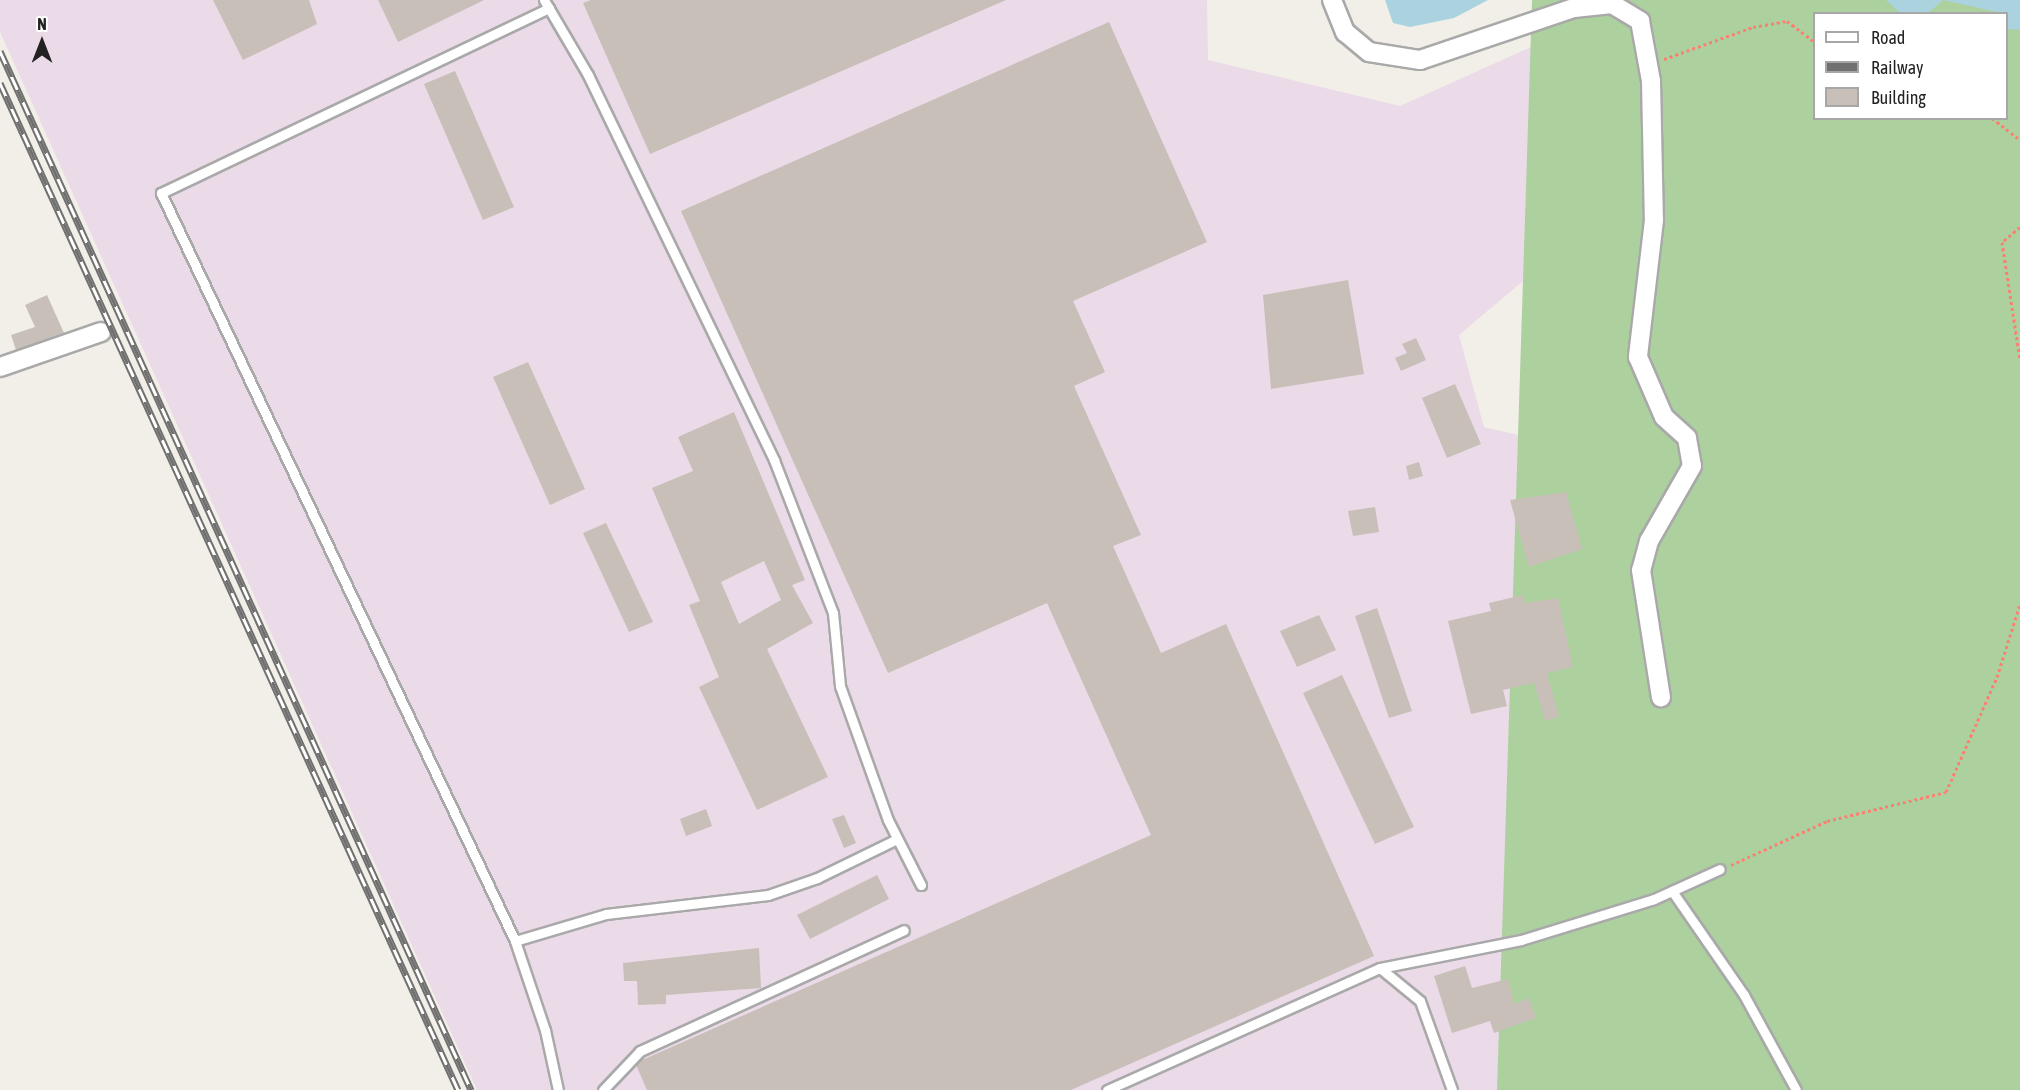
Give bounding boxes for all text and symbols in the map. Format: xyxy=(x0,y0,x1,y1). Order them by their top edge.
north arrow xyxy=(12,12,72,72)
legend xyxy=(1813,12,2008,120)
text: N xyxy=(37,15,47,33)
text: Road xyxy=(1871,27,1905,48)
text: Railway xyxy=(1871,57,1923,78)
text: Building xyxy=(1871,87,1926,108)

